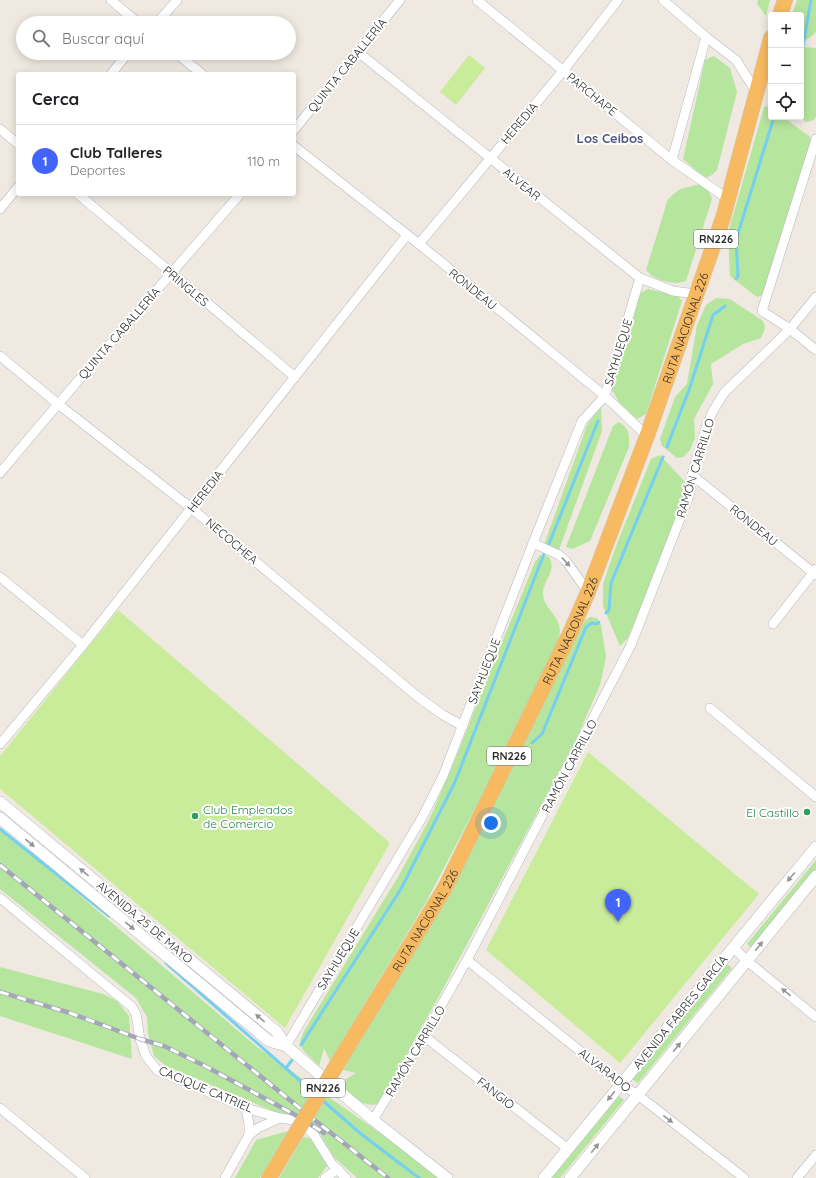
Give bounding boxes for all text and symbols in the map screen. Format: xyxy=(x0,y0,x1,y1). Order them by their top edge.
map controls xyxy=(768,12,804,120)
button: + xyxy=(768,12,804,48)
street label: QUINTA CABALLERÍA xyxy=(304,15,390,115)
search box xyxy=(16,16,296,60)
icon: search xyxy=(30,27,52,49)
text: Buscar aquí xyxy=(62,29,144,48)
button: − xyxy=(768,48,804,84)
street label: PARCHAPE xyxy=(564,69,620,119)
button: locate xyxy=(768,84,804,120)
text: Cerca xyxy=(32,88,79,109)
street label: HEREDIA xyxy=(497,99,541,147)
district label: Los Ceibos xyxy=(577,130,643,146)
text: Club Talleres xyxy=(70,143,162,162)
text: 1 xyxy=(42,153,48,169)
text: 110 m xyxy=(247,153,280,169)
text: Deportes xyxy=(70,162,125,178)
street label: ALVEAR xyxy=(500,164,544,204)
road number: RN226 xyxy=(694,230,738,248)
street label: PRINGLES xyxy=(160,263,212,310)
street label: RONDEAU xyxy=(446,265,500,313)
street label: RUTA NACIONAL 226 xyxy=(658,270,711,385)
street label: QUINTA CABALLERÍA xyxy=(75,284,163,382)
street label: SAYHUEQUE xyxy=(601,316,635,387)
street label: RAMÓN CARRILLO xyxy=(673,416,717,520)
street label: HEREDIA xyxy=(184,467,226,515)
street label: RONDEAU xyxy=(727,501,781,549)
street label: NECOCHEA xyxy=(203,515,261,567)
one-way arrow xyxy=(561,556,570,567)
street label: RUTA NACIONAL 226 xyxy=(539,574,601,687)
street label: SAYHUEQUE xyxy=(465,636,503,706)
street label: RAMÓN CARRILLO xyxy=(538,717,600,815)
road number: RN226 xyxy=(487,747,531,765)
place label: Club Empleados de Comercio xyxy=(203,802,293,831)
place label: El Castillo xyxy=(746,805,799,820)
marker: El Castillo xyxy=(802,807,812,817)
marker: Club Empleados de Comercio xyxy=(190,811,200,821)
your location xyxy=(481,813,501,833)
one-way arrow xyxy=(25,838,35,847)
street label: RUTA NACIONAL 226 xyxy=(388,866,461,974)
one-way arrow xyxy=(79,868,90,877)
one-way arrow xyxy=(787,871,796,882)
street label: AVENIDA 25 DE MAYO xyxy=(94,877,196,967)
pin: 1 xyxy=(605,889,631,922)
one-way arrow xyxy=(125,922,135,930)
street label: SAYHUEQUE xyxy=(314,925,362,993)
one-way arrow xyxy=(754,940,763,951)
street label: AVENIDA FABRES GARCÍA xyxy=(629,952,731,1072)
one-way arrow xyxy=(780,988,791,996)
street label: RAMÓN CARRILLO xyxy=(382,1003,448,1099)
one-way arrow xyxy=(254,1013,265,1022)
one-way arrow xyxy=(672,1041,681,1052)
street label: ALVARADO xyxy=(576,1045,634,1095)
street label: CACIQUE CATRIEL xyxy=(157,1062,256,1116)
street label: FANGIO xyxy=(474,1074,518,1112)
road number: RN226 xyxy=(301,1079,345,1097)
one-way arrow xyxy=(607,1091,615,1102)
one-way arrow xyxy=(663,1115,674,1123)
one-way arrow xyxy=(590,1142,599,1153)

